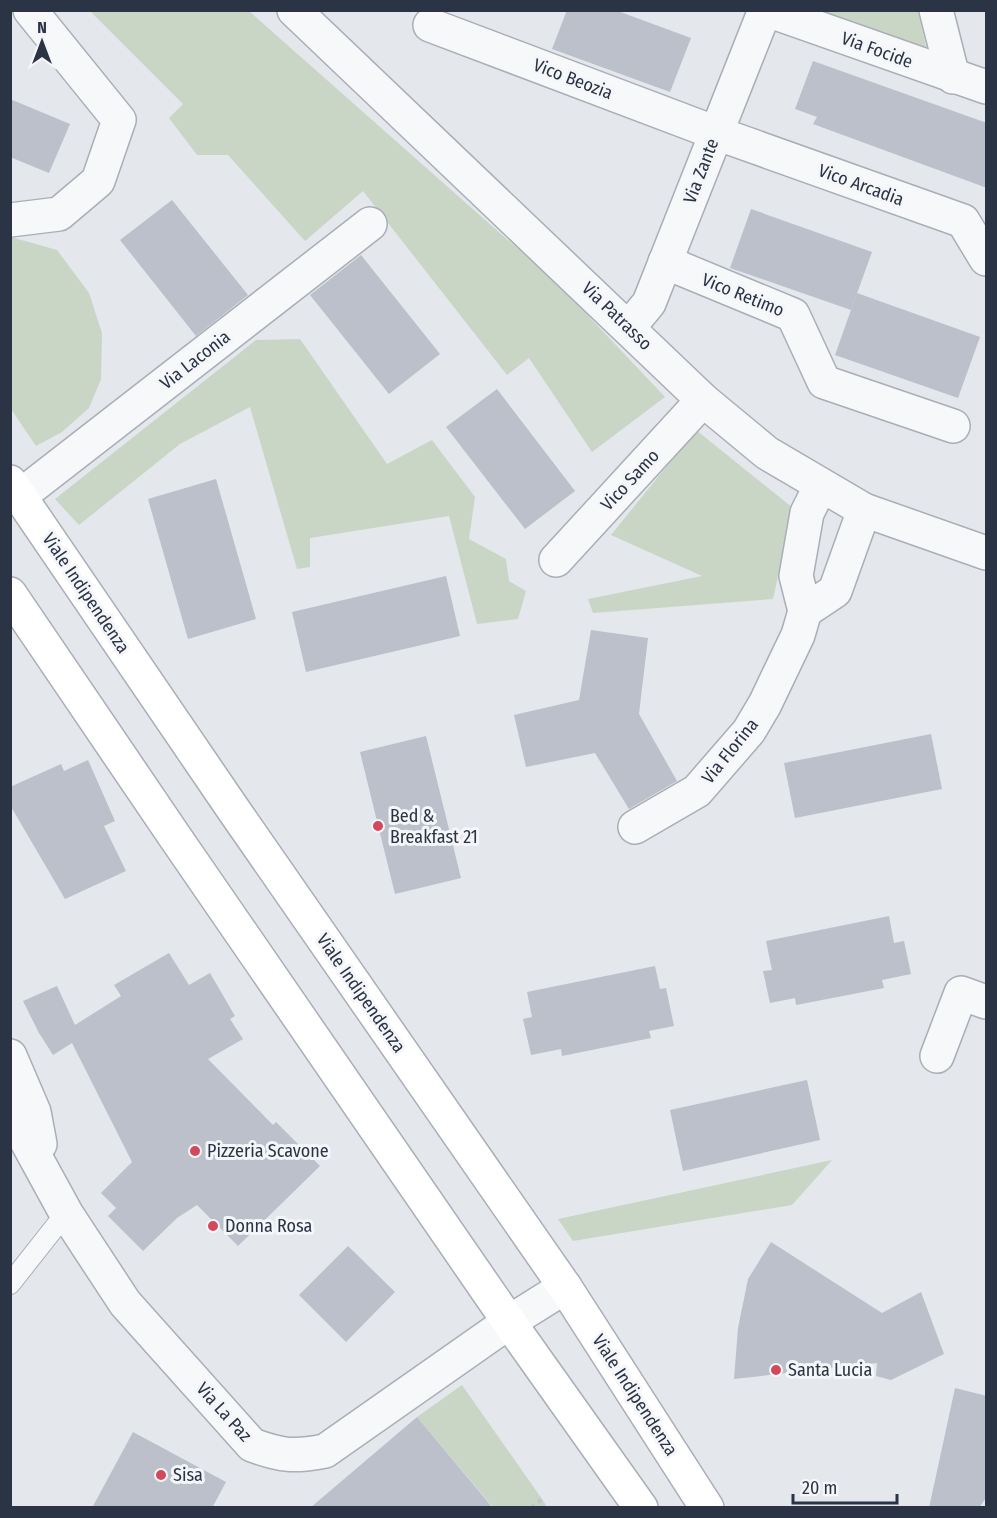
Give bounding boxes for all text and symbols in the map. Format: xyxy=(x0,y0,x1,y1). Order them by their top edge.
north arrow xyxy=(12,12,72,72)
text: N xyxy=(37,18,47,37)
street label: Via Focide xyxy=(838,27,916,73)
street label: Vico Beozia xyxy=(530,54,616,104)
street label: Via Zante xyxy=(679,135,723,207)
street label: Vico Arcadia xyxy=(815,159,907,211)
street label: Vico Retimo xyxy=(699,269,787,321)
street label: Via Patrasso xyxy=(577,277,657,355)
street label: Via Laconia xyxy=(155,326,235,394)
street label: Vico Samo xyxy=(596,445,664,515)
street label: Viale Indipendenza xyxy=(38,529,134,657)
street label: Via Florina xyxy=(697,714,763,788)
place label: Bed & Breakfast 21 xyxy=(390,805,478,848)
marker: Bed & Breakfast 21 xyxy=(371,819,385,833)
street label: Viale Indipendenza xyxy=(312,929,410,1057)
place label: Pizzeria Scavone xyxy=(207,1140,329,1162)
marker: Pizzeria Scavone xyxy=(188,1144,202,1158)
place label: Donna Rosa xyxy=(225,1215,313,1237)
marker: Donna Rosa xyxy=(206,1219,220,1233)
street label: Viale Indipendenza xyxy=(588,1330,683,1460)
place label: Santa Lucia xyxy=(788,1359,872,1381)
marker: Santa Lucia xyxy=(769,1363,783,1377)
street label: Via La Paz xyxy=(192,1378,256,1446)
place label: Sisa xyxy=(173,1464,203,1486)
scale bar xyxy=(793,1467,896,1505)
marker: Sisa xyxy=(154,1468,168,1482)
text: 20 m xyxy=(802,1477,837,1499)

